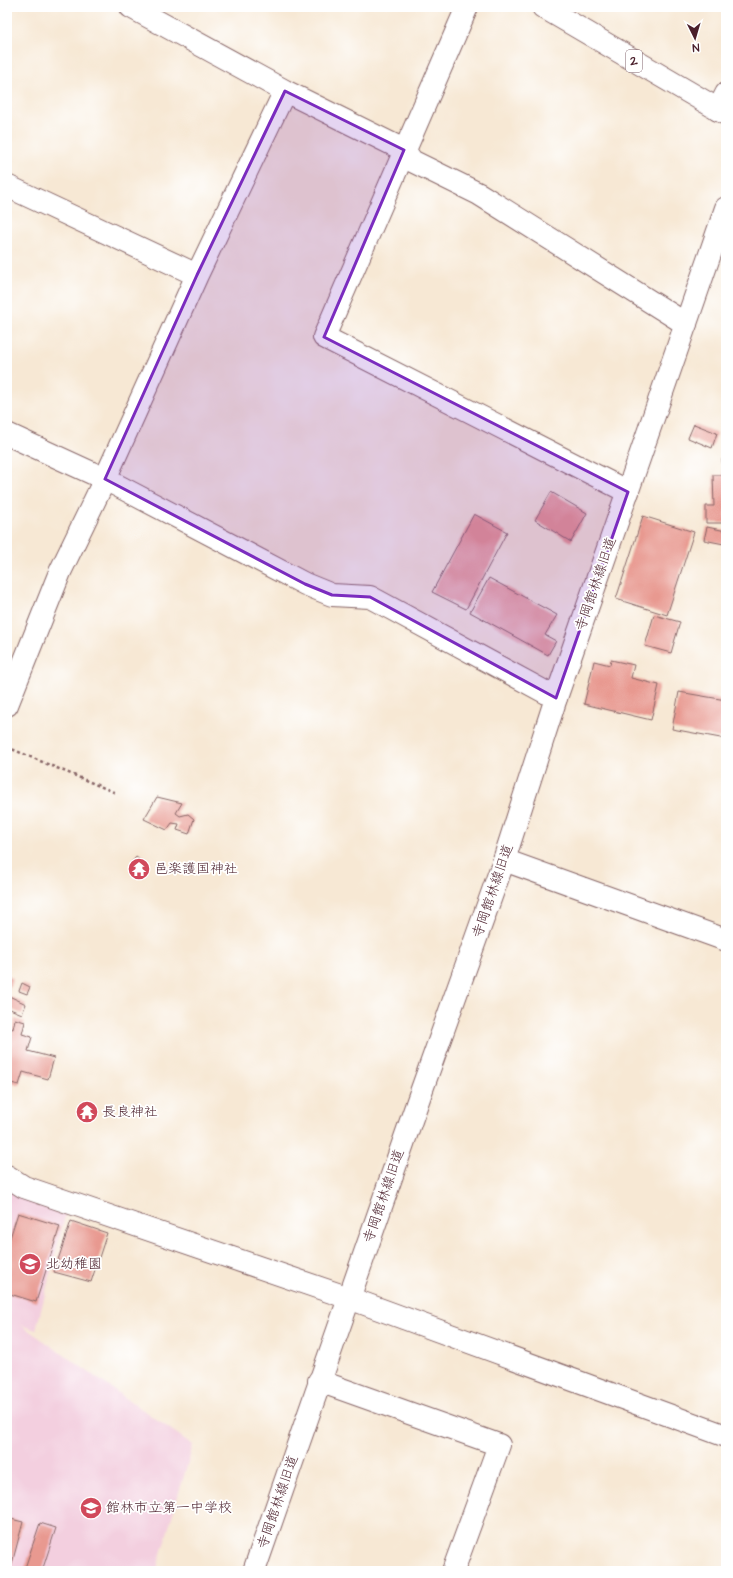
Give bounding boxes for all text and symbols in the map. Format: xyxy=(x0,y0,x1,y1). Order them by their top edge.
north arrow xyxy=(675,18,715,58)
text: N xyxy=(692,40,700,55)
road number: 2 xyxy=(626,50,642,72)
street label: 寺岡館林線旧道 xyxy=(571,534,621,634)
street label: 寺岡館林線旧道 xyxy=(468,841,518,941)
temple icon: 邑楽護国神社 xyxy=(126,856,152,882)
place label: 邑楽護国神社 xyxy=(154,859,238,879)
temple icon: 長良神社 xyxy=(74,1099,100,1125)
place label: 長良神社 xyxy=(102,1102,158,1122)
street label: 寺岡館林線旧道 xyxy=(359,1146,409,1246)
school or university icon: 北幼稚園 xyxy=(17,1251,43,1277)
place label: 北幼稚園 xyxy=(46,1254,102,1274)
street label: 寺岡館林線旧道 xyxy=(253,1452,303,1552)
school or university icon: 館林市立第一中学校 xyxy=(78,1495,104,1521)
place label: 館林市立第一中学校 xyxy=(106,1498,232,1518)

